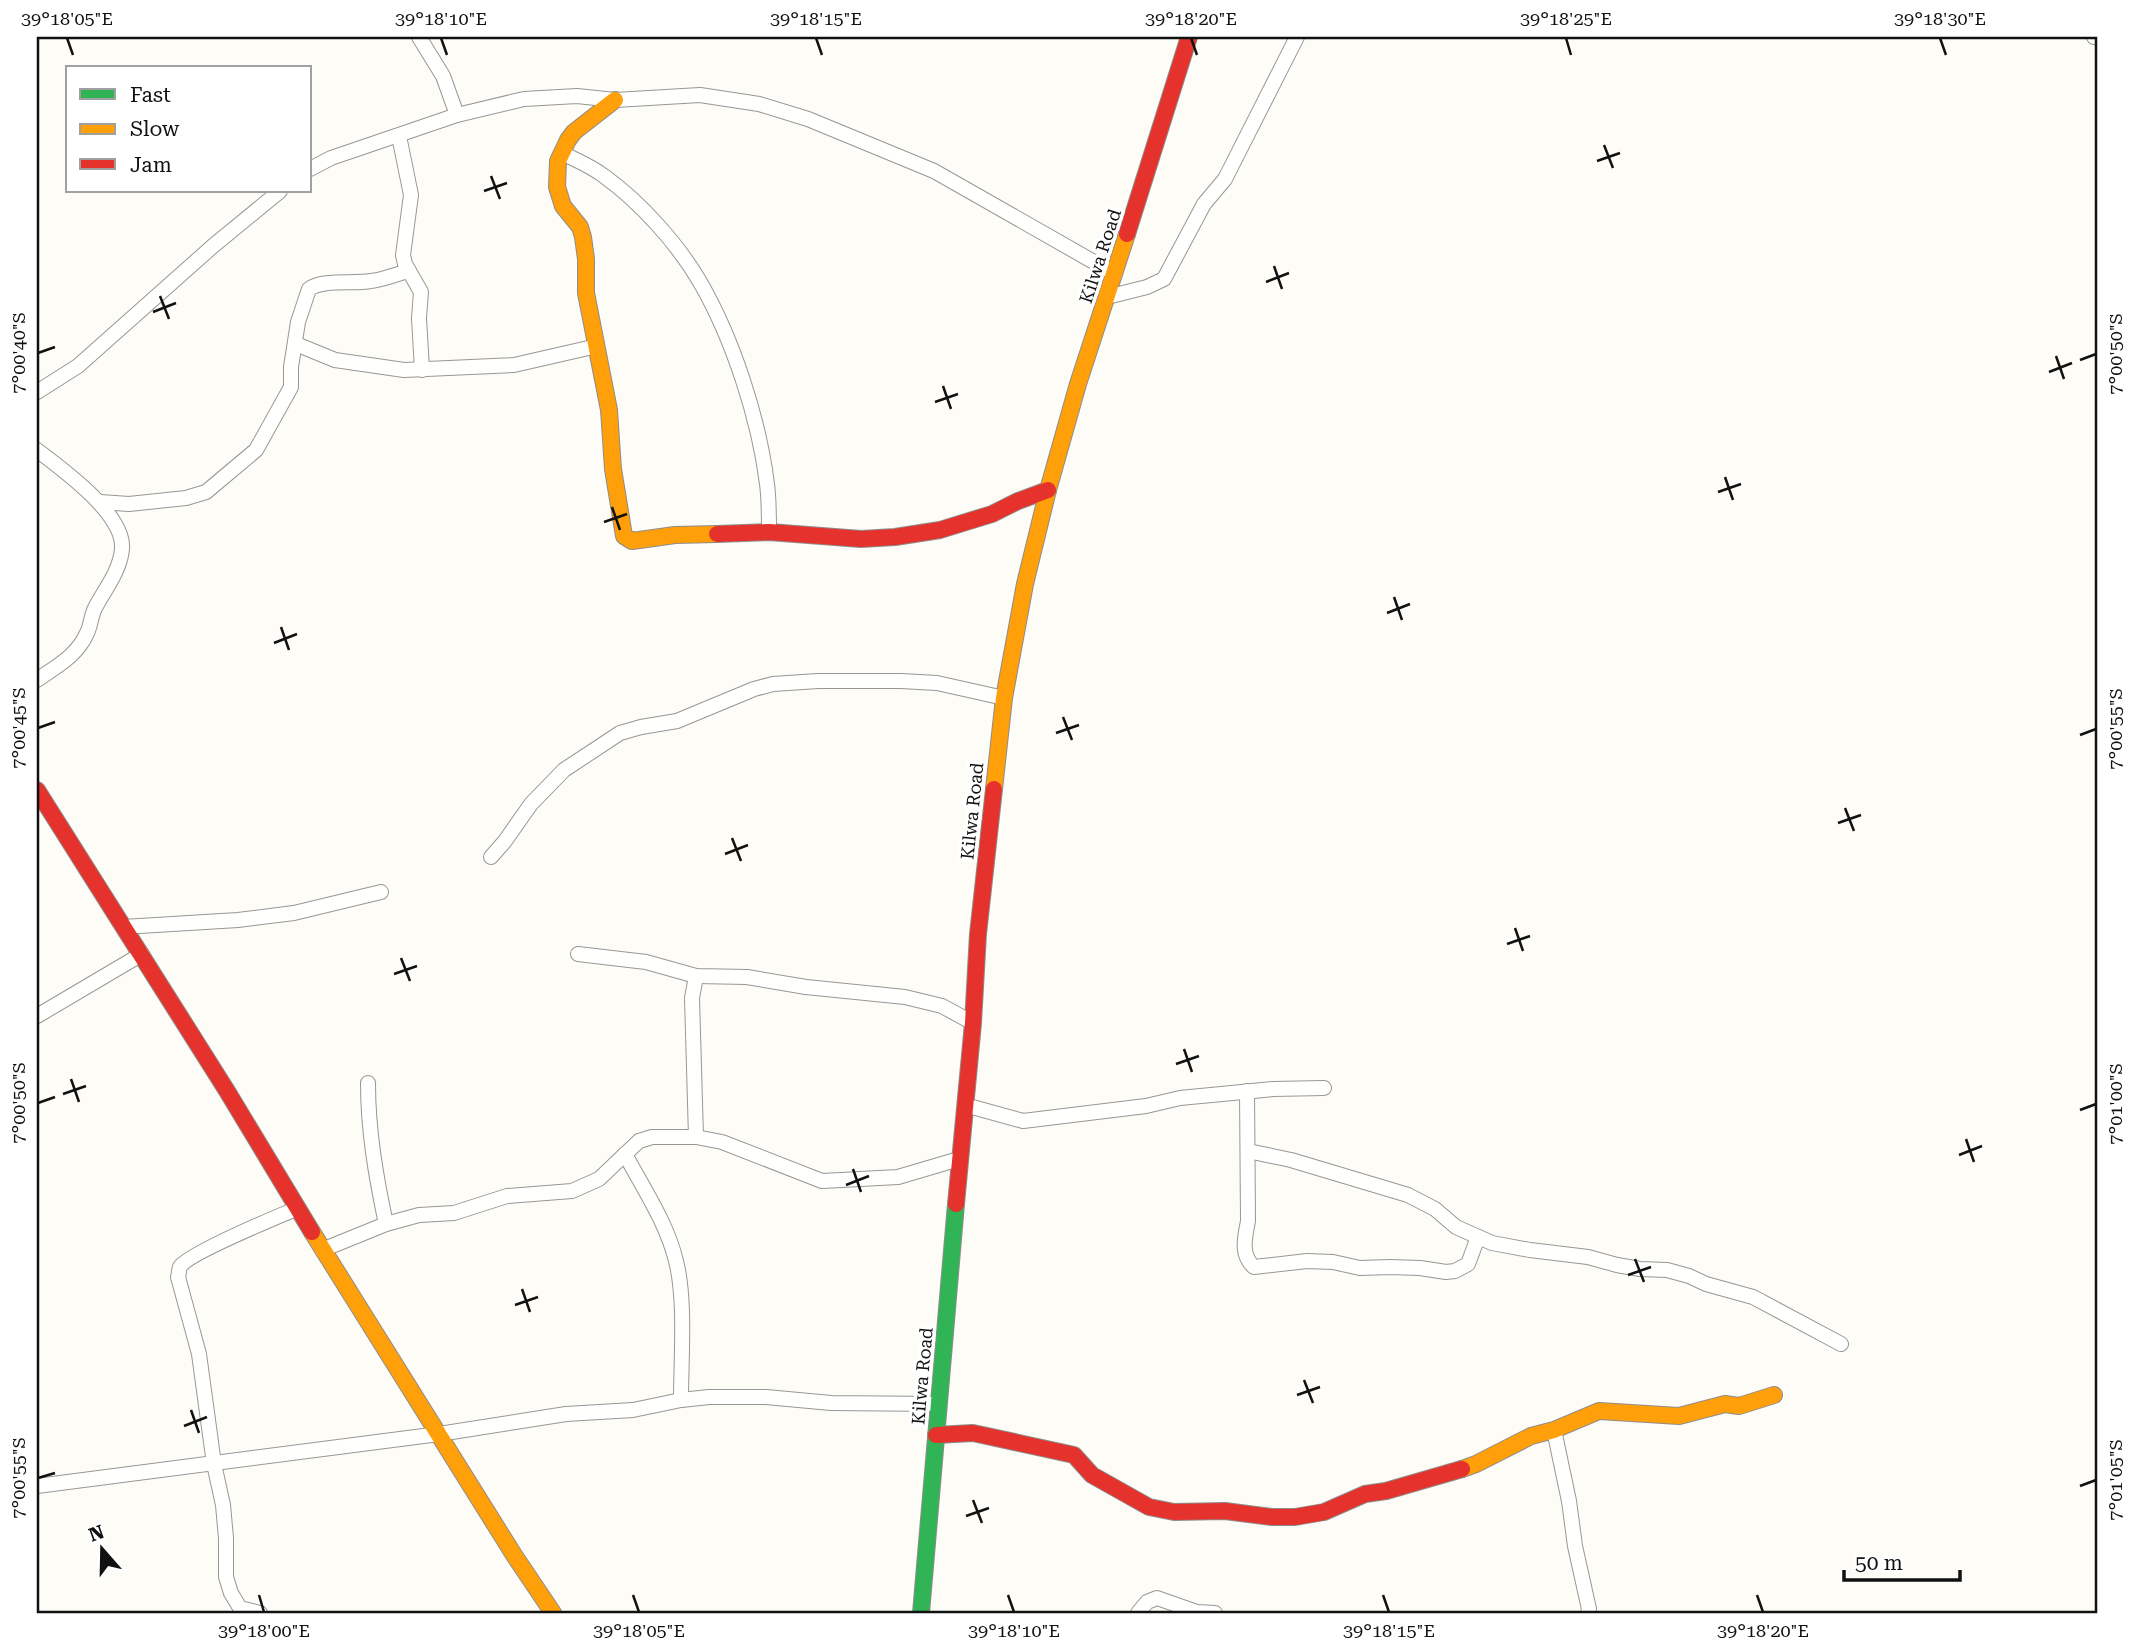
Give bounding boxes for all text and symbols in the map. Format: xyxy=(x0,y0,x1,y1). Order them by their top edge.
text: 39°18'05"E xyxy=(21,8,113,29)
text: 39°18'10"E xyxy=(395,8,487,29)
text: 39°18'15"E xyxy=(770,8,862,29)
text: 39°18'20"E xyxy=(1145,8,1237,29)
text: 39°18'25"E xyxy=(1520,8,1612,29)
text: 39°18'30"E xyxy=(1894,8,1986,29)
legend xyxy=(66,66,312,192)
text: Fast xyxy=(130,83,171,107)
text: Slow xyxy=(130,117,180,141)
text: Jam xyxy=(130,153,172,177)
street label: Kilwa Road xyxy=(1075,206,1125,306)
text: 7°00'40"S xyxy=(8,312,29,394)
text: 7°00'50"S xyxy=(2105,313,2126,395)
text: 7°00'45"S xyxy=(8,687,29,769)
text: 7°00'55"S xyxy=(2105,688,2126,770)
street label: Kilwa Road xyxy=(956,761,988,861)
text: 7°00'50"S xyxy=(8,1062,29,1144)
text: 7°01'00"S xyxy=(2105,1063,2126,1145)
street label: Kilwa Road xyxy=(907,1326,937,1426)
text: 7°00'55"S xyxy=(8,1437,29,1519)
text: 7°01'05"S xyxy=(2105,1439,2126,1521)
north arrow xyxy=(66,1514,136,1584)
text: N xyxy=(86,1520,108,1547)
scale bar xyxy=(1844,1538,1960,1582)
text: 50 m xyxy=(1855,1551,1903,1575)
text: 39°18'00"E xyxy=(218,1620,310,1641)
text: 39°18'05"E xyxy=(593,1620,685,1641)
text: 39°18'10"E xyxy=(968,1620,1060,1641)
text: 39°18'15"E xyxy=(1343,1620,1435,1641)
text: 39°18'20"E xyxy=(1717,1620,1809,1641)

